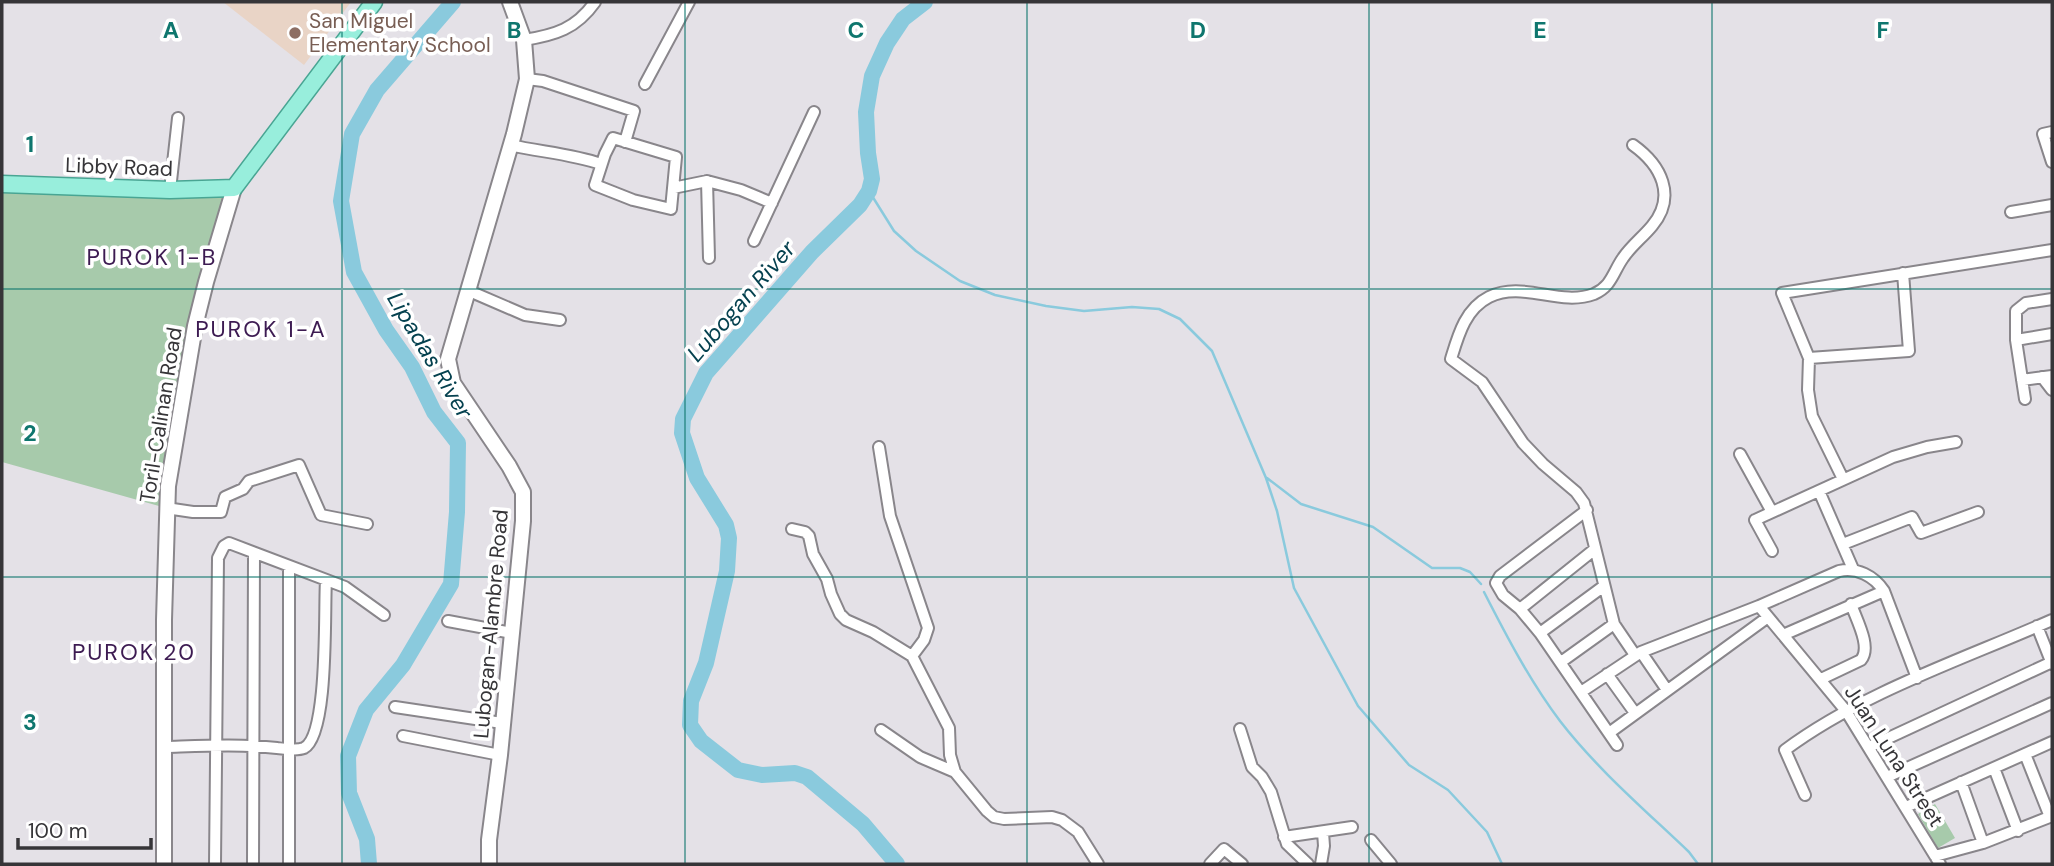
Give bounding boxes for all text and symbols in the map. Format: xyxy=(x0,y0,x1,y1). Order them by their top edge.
place label: San Miguel Elementary School xyxy=(309,7,491,59)
text: A xyxy=(163,15,179,45)
text: B xyxy=(507,15,521,45)
text: C xyxy=(848,15,864,45)
text: D xyxy=(1190,15,1206,45)
text: E xyxy=(1533,15,1547,45)
text: F xyxy=(1877,15,1890,45)
marker: San Miguel Elementary School xyxy=(287,25,303,41)
text: 1 xyxy=(26,129,34,159)
street label: Libby Road xyxy=(65,151,173,183)
water label: Lubogan River xyxy=(680,233,803,368)
district label: PUROK 1-B xyxy=(87,242,217,272)
water label: Lipadas River xyxy=(380,286,480,425)
district label: PUROK 1-A xyxy=(195,314,327,344)
street label: Toril-Calinan Road xyxy=(133,325,189,505)
text: 2 xyxy=(23,418,37,448)
street label: Lubogan-Alambre Road xyxy=(467,508,515,740)
district label: PUROK 20 xyxy=(72,637,196,667)
street label: Juan Luna Street xyxy=(1838,680,1950,832)
text: 3 xyxy=(23,707,37,737)
scale bar xyxy=(18,806,150,850)
text: 100 m xyxy=(28,817,88,845)

